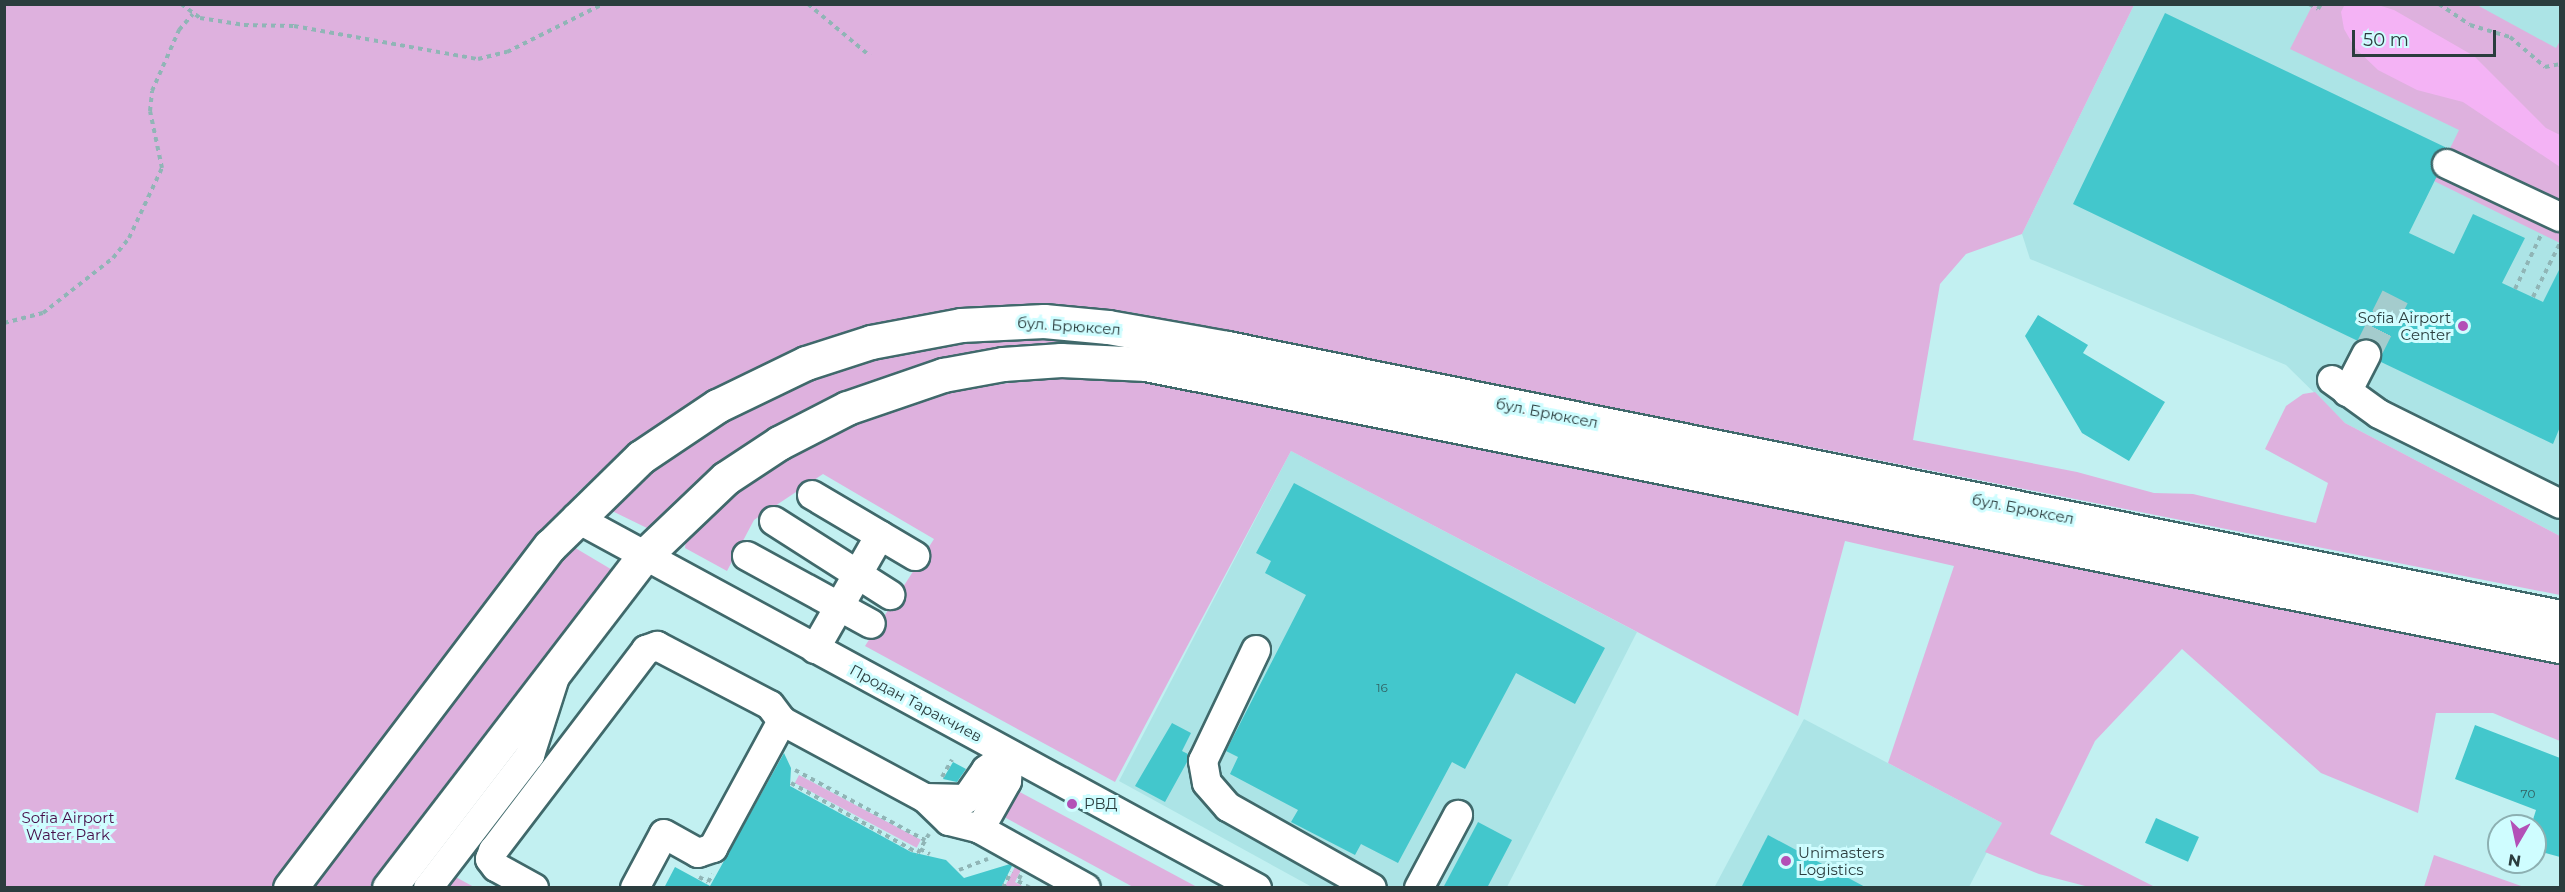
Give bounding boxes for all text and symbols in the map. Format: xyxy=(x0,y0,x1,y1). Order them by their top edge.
scale bar xyxy=(2355,18,2499,56)
text: 50 m xyxy=(2363,29,2409,51)
place label: Sofia Airport Center xyxy=(2358,308,2451,343)
street label: бул. Брюксел xyxy=(1017,313,1121,339)
marker: Sofia Airport Center xyxy=(2456,319,2470,333)
street label: бул. Брюксел xyxy=(1494,394,1600,432)
street label: бул. Брюксел xyxy=(1970,490,2076,528)
street label: Продан Таракчиев xyxy=(847,661,985,745)
house number: 16 xyxy=(1376,681,1388,695)
house number: 70 xyxy=(2521,787,2535,801)
place label: РВД xyxy=(1084,795,1117,813)
marker: РВД xyxy=(1065,797,1079,811)
park label: Sofia Airport Water Park xyxy=(21,808,115,843)
north arrow xyxy=(2487,814,2547,874)
place label: Unimasters Logistics xyxy=(1798,843,1884,878)
text: N xyxy=(2507,850,2522,871)
marker: Unimasters Logistics xyxy=(1779,854,1793,868)

